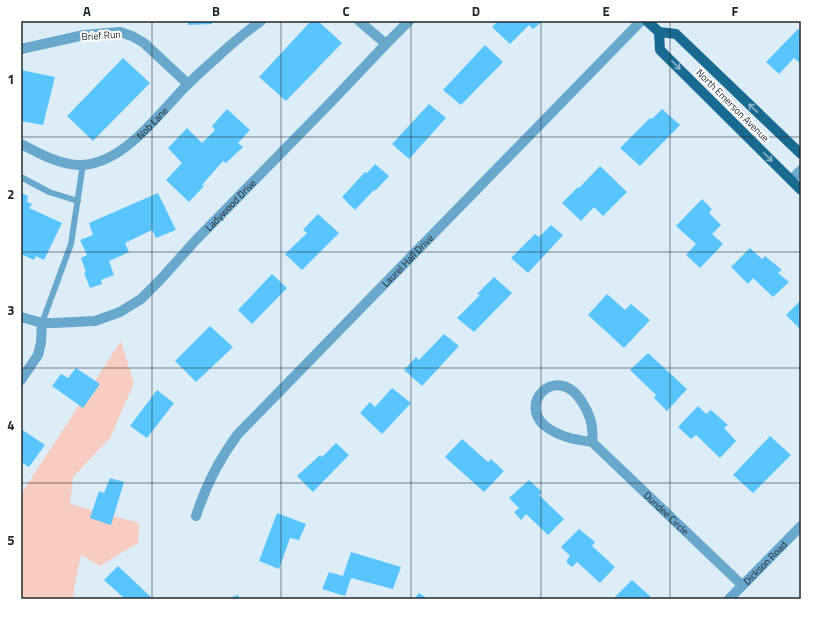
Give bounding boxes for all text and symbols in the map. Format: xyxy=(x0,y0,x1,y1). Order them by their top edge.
text: A xyxy=(83,1,91,21)
text: B xyxy=(212,1,220,21)
text: C xyxy=(342,1,350,21)
text: D xyxy=(472,1,480,21)
text: E xyxy=(602,1,610,21)
text: F xyxy=(732,1,739,21)
street label: Brief Run xyxy=(81,27,121,44)
one-way arrow xyxy=(671,60,681,70)
street label: North Emerson Avenue xyxy=(693,66,772,145)
text: 1 xyxy=(7,69,15,89)
street label: Nob Lane xyxy=(133,103,172,143)
one-way arrow xyxy=(748,103,758,112)
one-way arrow xyxy=(763,152,773,162)
street label: Ladywood Drive xyxy=(202,176,260,235)
text: 2 xyxy=(7,184,15,204)
street label: Laurel Hall Drive xyxy=(378,231,437,291)
text: 3 xyxy=(7,300,15,320)
text: 4 xyxy=(7,415,15,435)
street label: Dundee Circle xyxy=(640,488,692,539)
text: 5 xyxy=(7,530,15,550)
street label: Dickson Road xyxy=(740,537,791,589)

